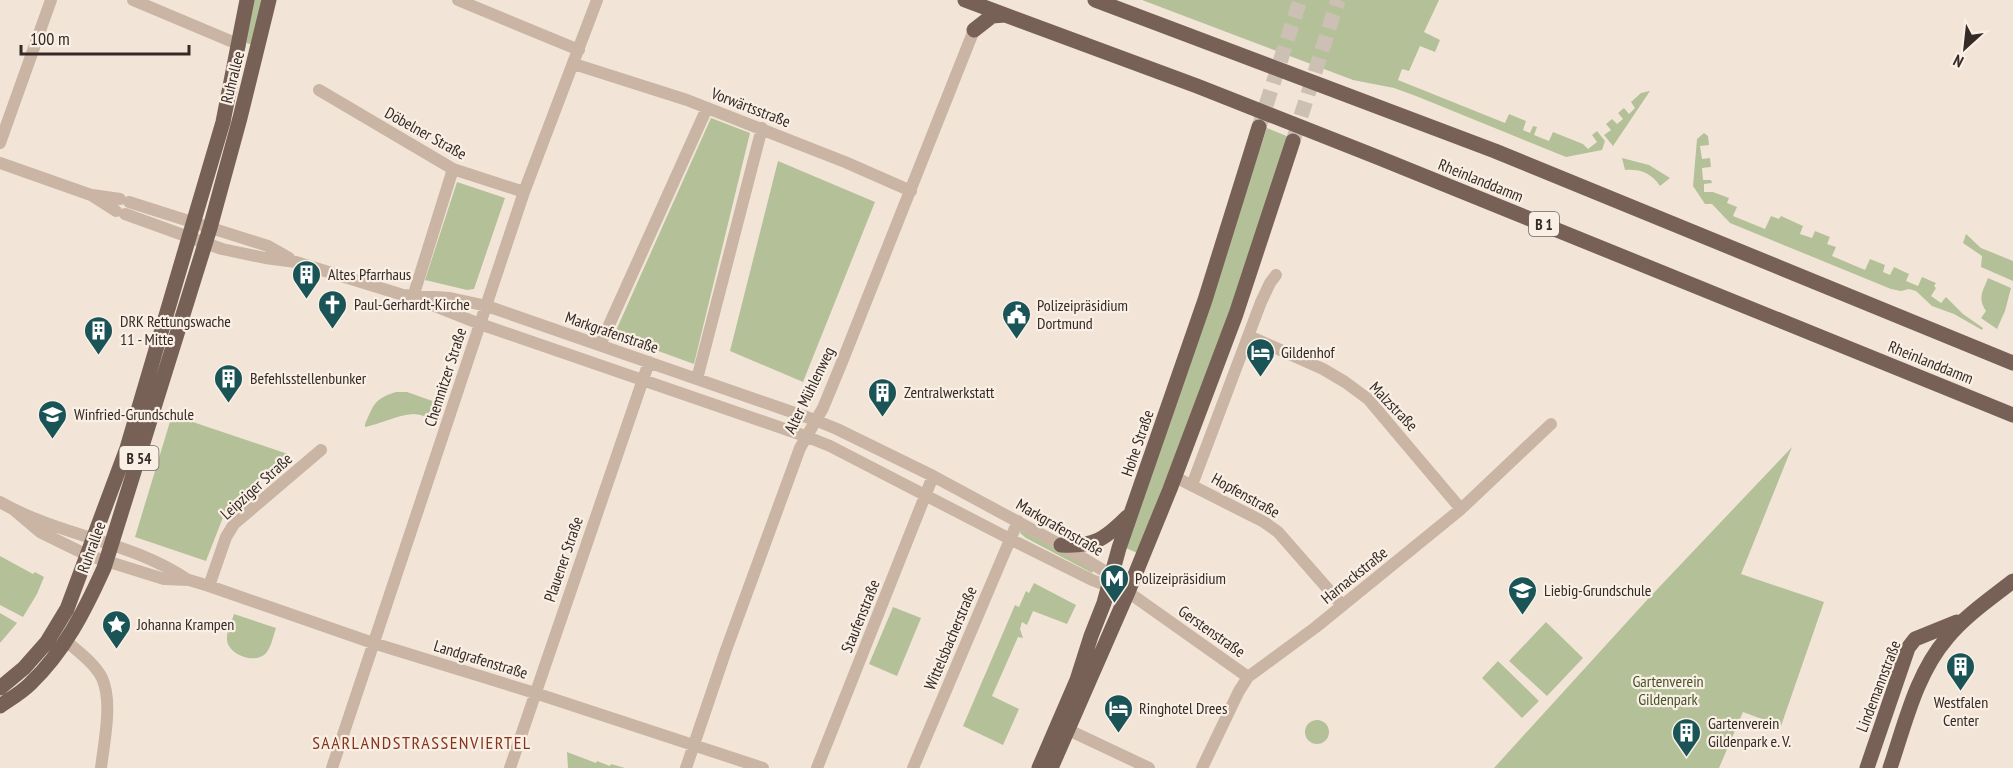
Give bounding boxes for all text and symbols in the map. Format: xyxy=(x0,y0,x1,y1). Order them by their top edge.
scale bar xyxy=(21,18,189,56)
north arrow xyxy=(1935,18,1995,78)
text: 100 m xyxy=(30,27,70,50)
street label: Ruhrallee xyxy=(216,49,248,105)
text: N xyxy=(1950,50,1967,72)
street label: Vorwärtsstraße xyxy=(708,82,793,131)
street label: Döbelner Straße xyxy=(382,102,470,164)
street label: Rheinlanddamm xyxy=(1435,154,1527,206)
road number: B 1 xyxy=(1529,212,1559,236)
building icon: Altes Pfarrhaus xyxy=(291,258,323,300)
place label: Altes Pfarrhaus xyxy=(328,264,411,284)
church icon: Paul-Gerhardt-Kirche xyxy=(317,288,349,330)
place label: Paul-Gerhardt-Kirche xyxy=(354,294,470,314)
place label: Polizeipräsidium Dortmund xyxy=(1037,295,1128,333)
public building icon: Polizeipräsidium Dortmund xyxy=(1000,298,1032,340)
street label: Markgrafenstraße xyxy=(563,307,661,357)
place label: DRK Rettungswache 11 - Mitte xyxy=(120,311,231,349)
building icon: DRK Rettungswache 11 - Mitte xyxy=(83,314,115,356)
street label: Chemnitzer Straße xyxy=(420,325,470,429)
hotel icon: Gildenhof xyxy=(1244,336,1276,378)
street label: Rheinlanddamm xyxy=(1885,336,1977,388)
place label: Gildenhof xyxy=(1281,342,1335,362)
street label: Alter Mühlenweg xyxy=(779,343,839,437)
building icon: Befehlsstellenbunker xyxy=(213,362,245,404)
place label: Befehlsstellenbunker xyxy=(250,368,367,388)
building icon: Zentralwerkstatt xyxy=(867,376,899,418)
street label: Malzstraße xyxy=(1366,377,1422,435)
place label: Zentralwerkstatt xyxy=(904,382,995,402)
school or university icon: Winfried-Grundschule xyxy=(37,398,69,440)
place label: Winfried-Grundschule xyxy=(74,404,194,424)
street label: Hohe Straße xyxy=(1116,407,1158,479)
road number: B 54 xyxy=(120,446,158,470)
street label: Leipziger Straße xyxy=(216,449,296,523)
street label: Hopfenstraße xyxy=(1208,468,1284,522)
street label: Markgrafenstraße xyxy=(1013,494,1107,560)
street label: Plauener Straße xyxy=(539,514,587,604)
street label: Ruhrallee xyxy=(73,519,109,575)
street label: Harnackstraße xyxy=(1317,542,1391,608)
metro station icon: Polizeipräsidium xyxy=(1098,562,1130,604)
place label: Polizeipräsidium xyxy=(1135,568,1226,588)
school or university icon: Liebig-Grundschule xyxy=(1507,574,1539,616)
street label: Staufenstraße xyxy=(836,576,884,656)
place label: Liebig-Grundschule xyxy=(1544,580,1651,600)
street label: Wittelsbacherstraße xyxy=(919,583,981,693)
street label: Gerstenstraße xyxy=(1175,601,1249,661)
place icon: Johanna Krampen xyxy=(100,608,132,650)
place label: Johanna Krampen xyxy=(136,614,234,634)
street label: Landgrafenstraße xyxy=(432,635,530,683)
street label: Lindemannstraße xyxy=(1851,637,1905,735)
building icon: Westfalen Center xyxy=(1945,650,1977,692)
park label: Gartenverein Gildenpark xyxy=(1632,671,1704,709)
hotel icon: Ringhotel Drees xyxy=(1102,692,1134,734)
place label: Westfalen Center xyxy=(1934,692,1988,730)
place label: Ringhotel Drees xyxy=(1139,698,1227,718)
place label: Gartenverein Gildenpark e. V. xyxy=(1708,713,1791,751)
building icon: Gartenverein Gildenpark e. V. xyxy=(1671,716,1703,758)
district label: SAARLANDSTRASSENVIERTEL xyxy=(312,731,532,754)

